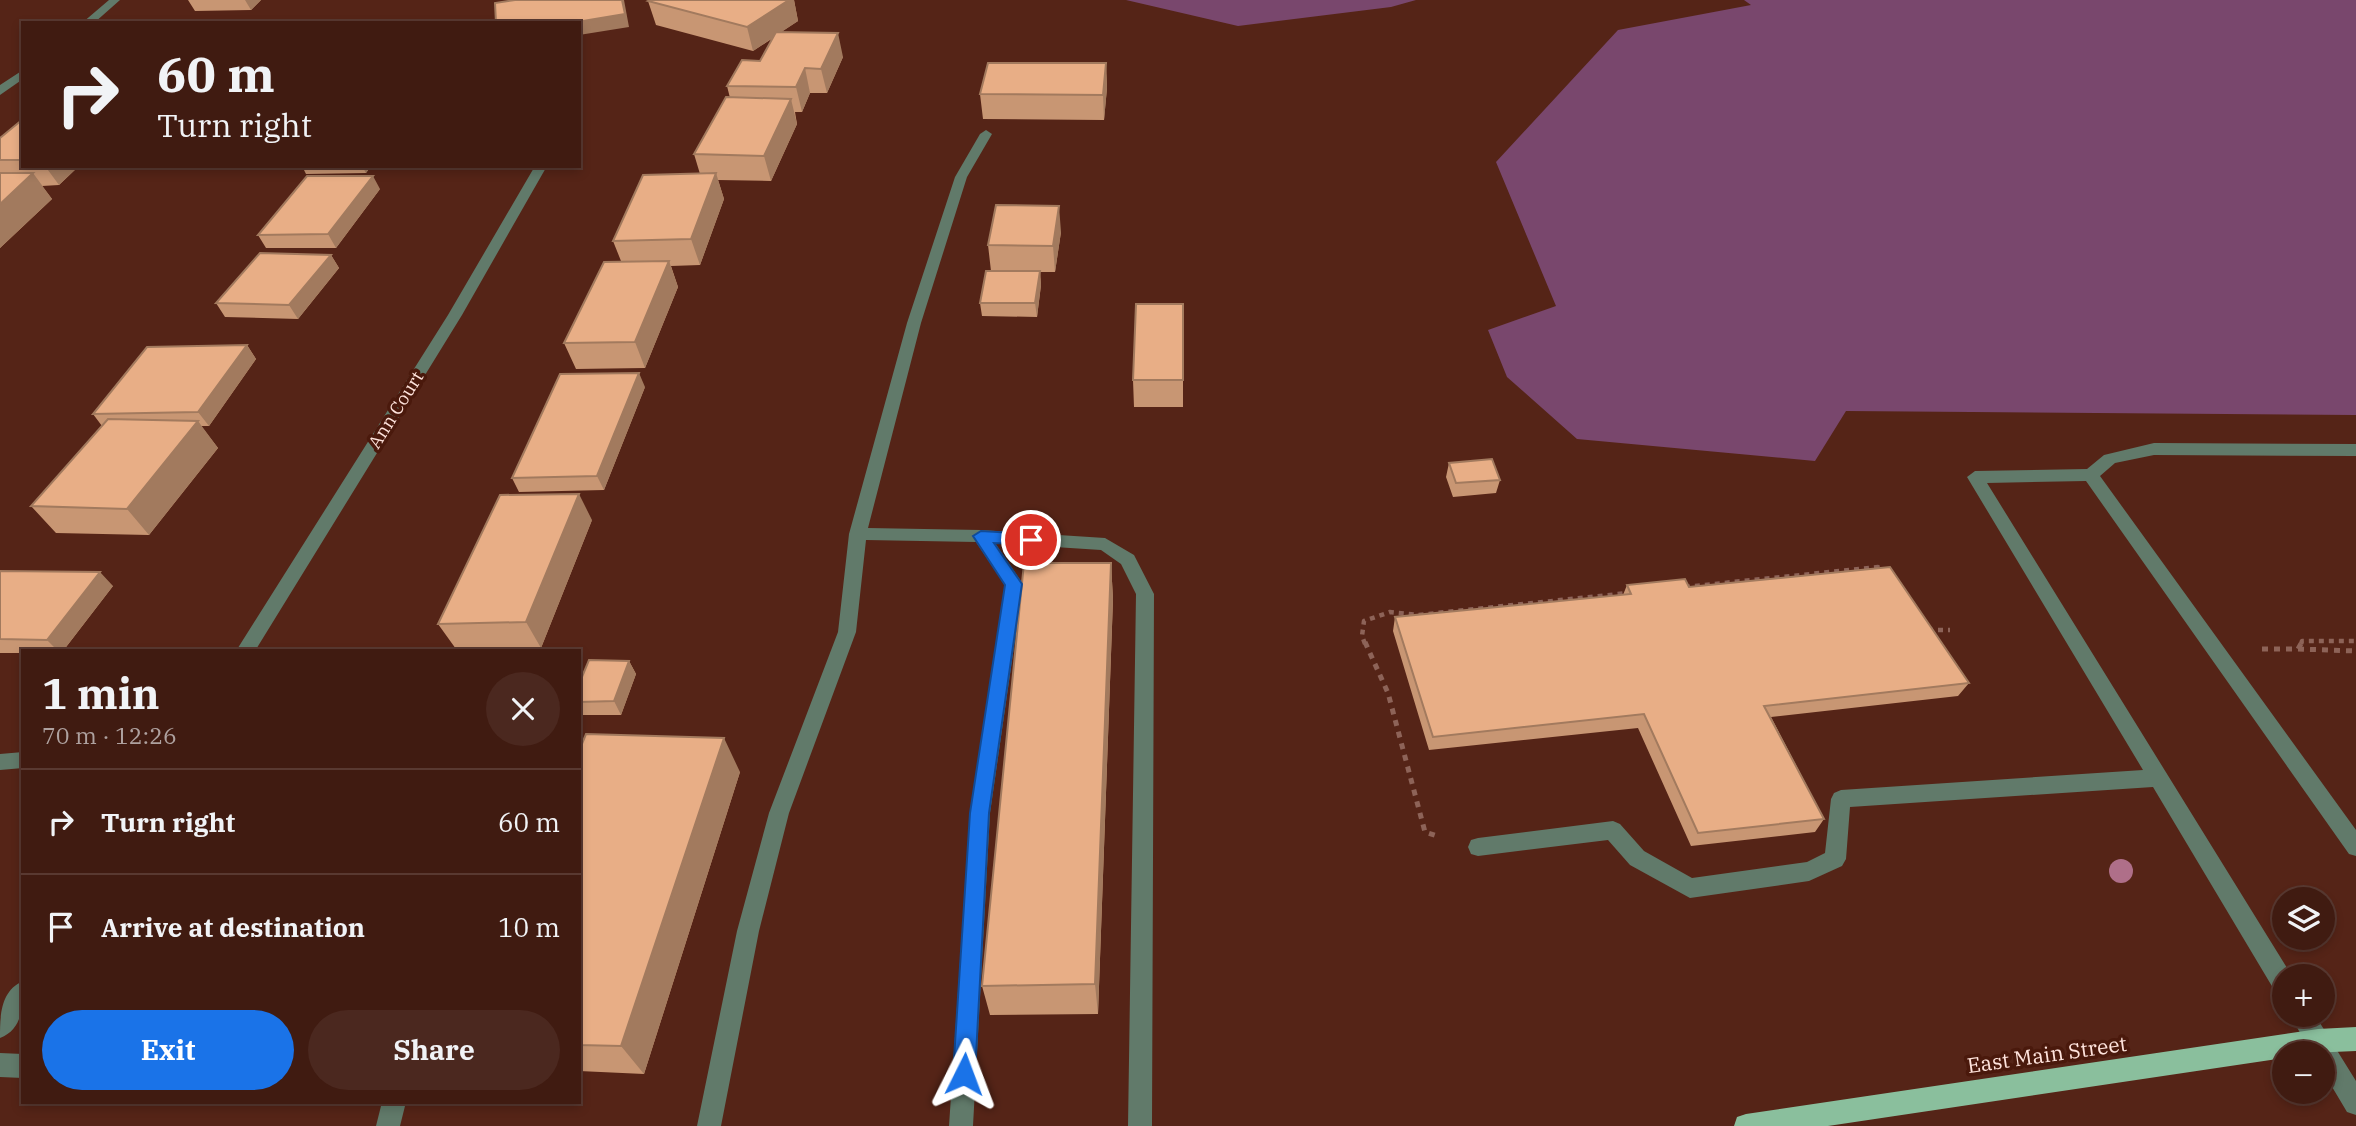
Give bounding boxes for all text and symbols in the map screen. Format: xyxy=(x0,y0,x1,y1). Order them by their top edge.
text: 60 m xyxy=(157,42,275,105)
icon: right xyxy=(42,49,133,140)
text: Turn right xyxy=(157,104,312,146)
street label: Ann Court xyxy=(363,367,428,453)
pin xyxy=(1001,510,1061,570)
icon: arrive xyxy=(1012,521,1050,559)
text: 1 min xyxy=(42,666,160,721)
button: close xyxy=(486,672,560,746)
text: 70 m · 12:26 xyxy=(42,720,177,750)
icon: right xyxy=(42,803,80,841)
text: Turn right xyxy=(101,805,235,839)
text: 60 m xyxy=(498,805,560,839)
map controls xyxy=(2272,887,2335,1104)
button: layers xyxy=(2272,887,2335,950)
icon: arrive xyxy=(42,908,80,946)
text: Arrive at destination xyxy=(101,910,365,944)
text: 10 m xyxy=(498,910,560,944)
button: + xyxy=(2272,964,2335,1027)
button: Exit xyxy=(42,1010,294,1090)
button: Share xyxy=(308,1010,560,1090)
street label: East Main Street xyxy=(1965,1029,2129,1079)
position arrow xyxy=(927,1037,1001,1111)
button: − xyxy=(2272,1041,2335,1104)

